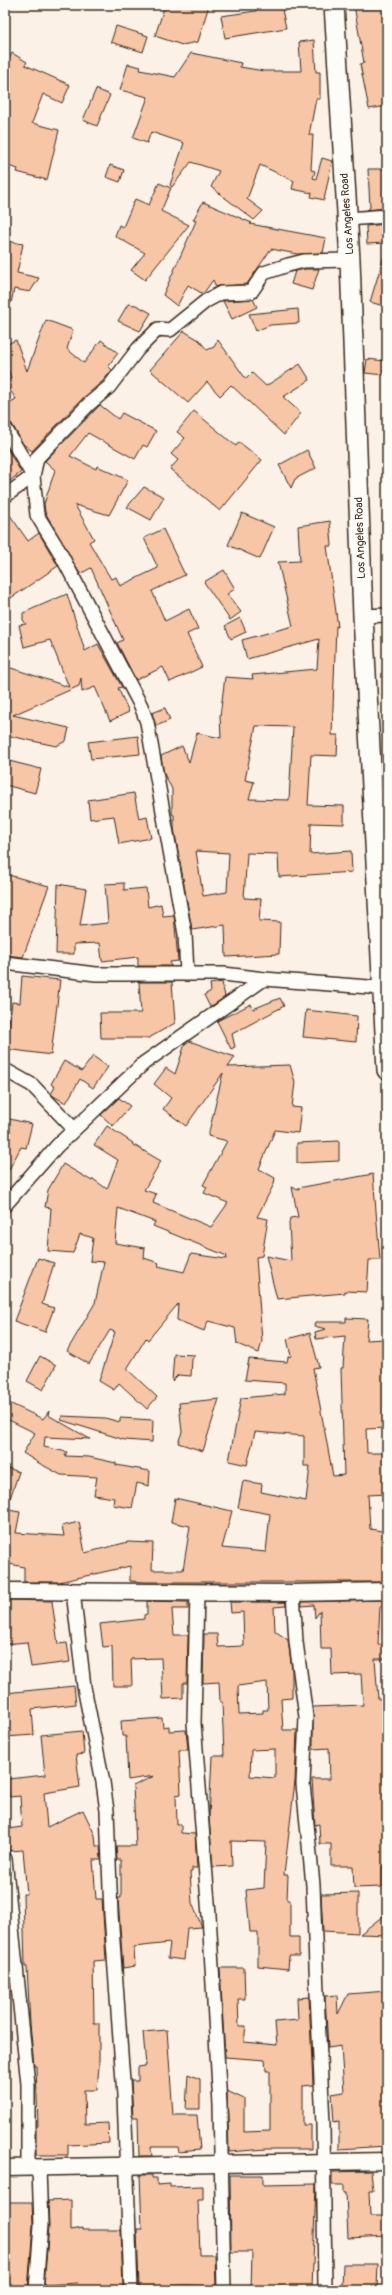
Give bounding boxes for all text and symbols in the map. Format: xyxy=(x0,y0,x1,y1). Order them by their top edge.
street label: Los Angeles Road xyxy=(338,173,356,255)
street label: Los Angeles Road xyxy=(352,497,368,579)

